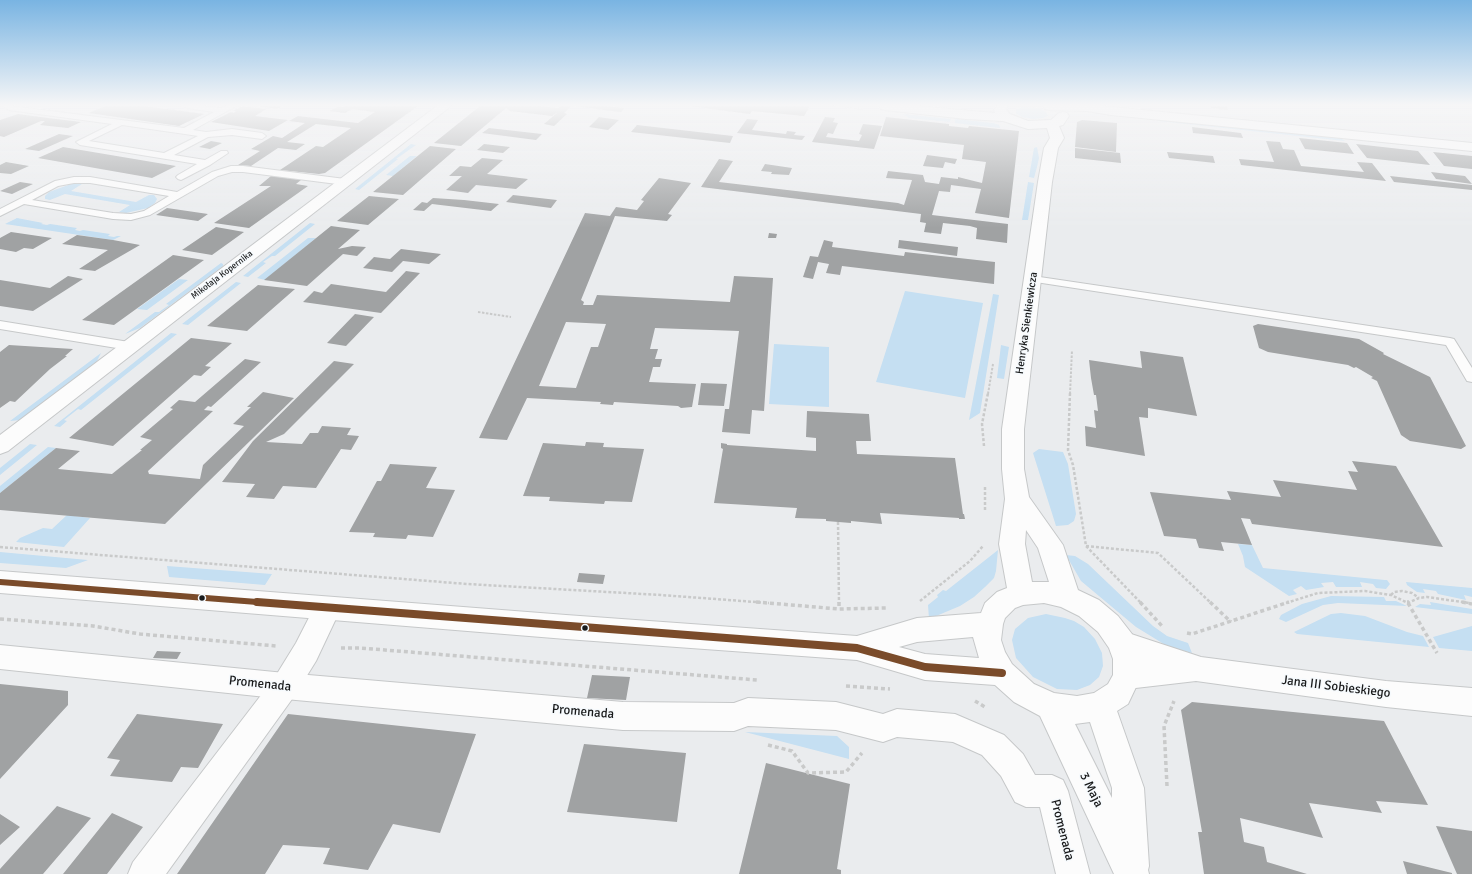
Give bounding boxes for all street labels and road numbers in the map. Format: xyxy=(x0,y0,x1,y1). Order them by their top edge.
street label: Mikołaja Kopernika xyxy=(189,248,255,302)
street label: Henryka Sienkiewicza xyxy=(1013,271,1041,375)
street label: Promenada xyxy=(228,673,292,695)
street label: Jana III Sobieskiego xyxy=(1281,673,1391,701)
street label: Promenada xyxy=(551,702,615,722)
street label: 3 Maja xyxy=(1076,770,1106,810)
street label: Promenada xyxy=(1047,798,1077,862)

